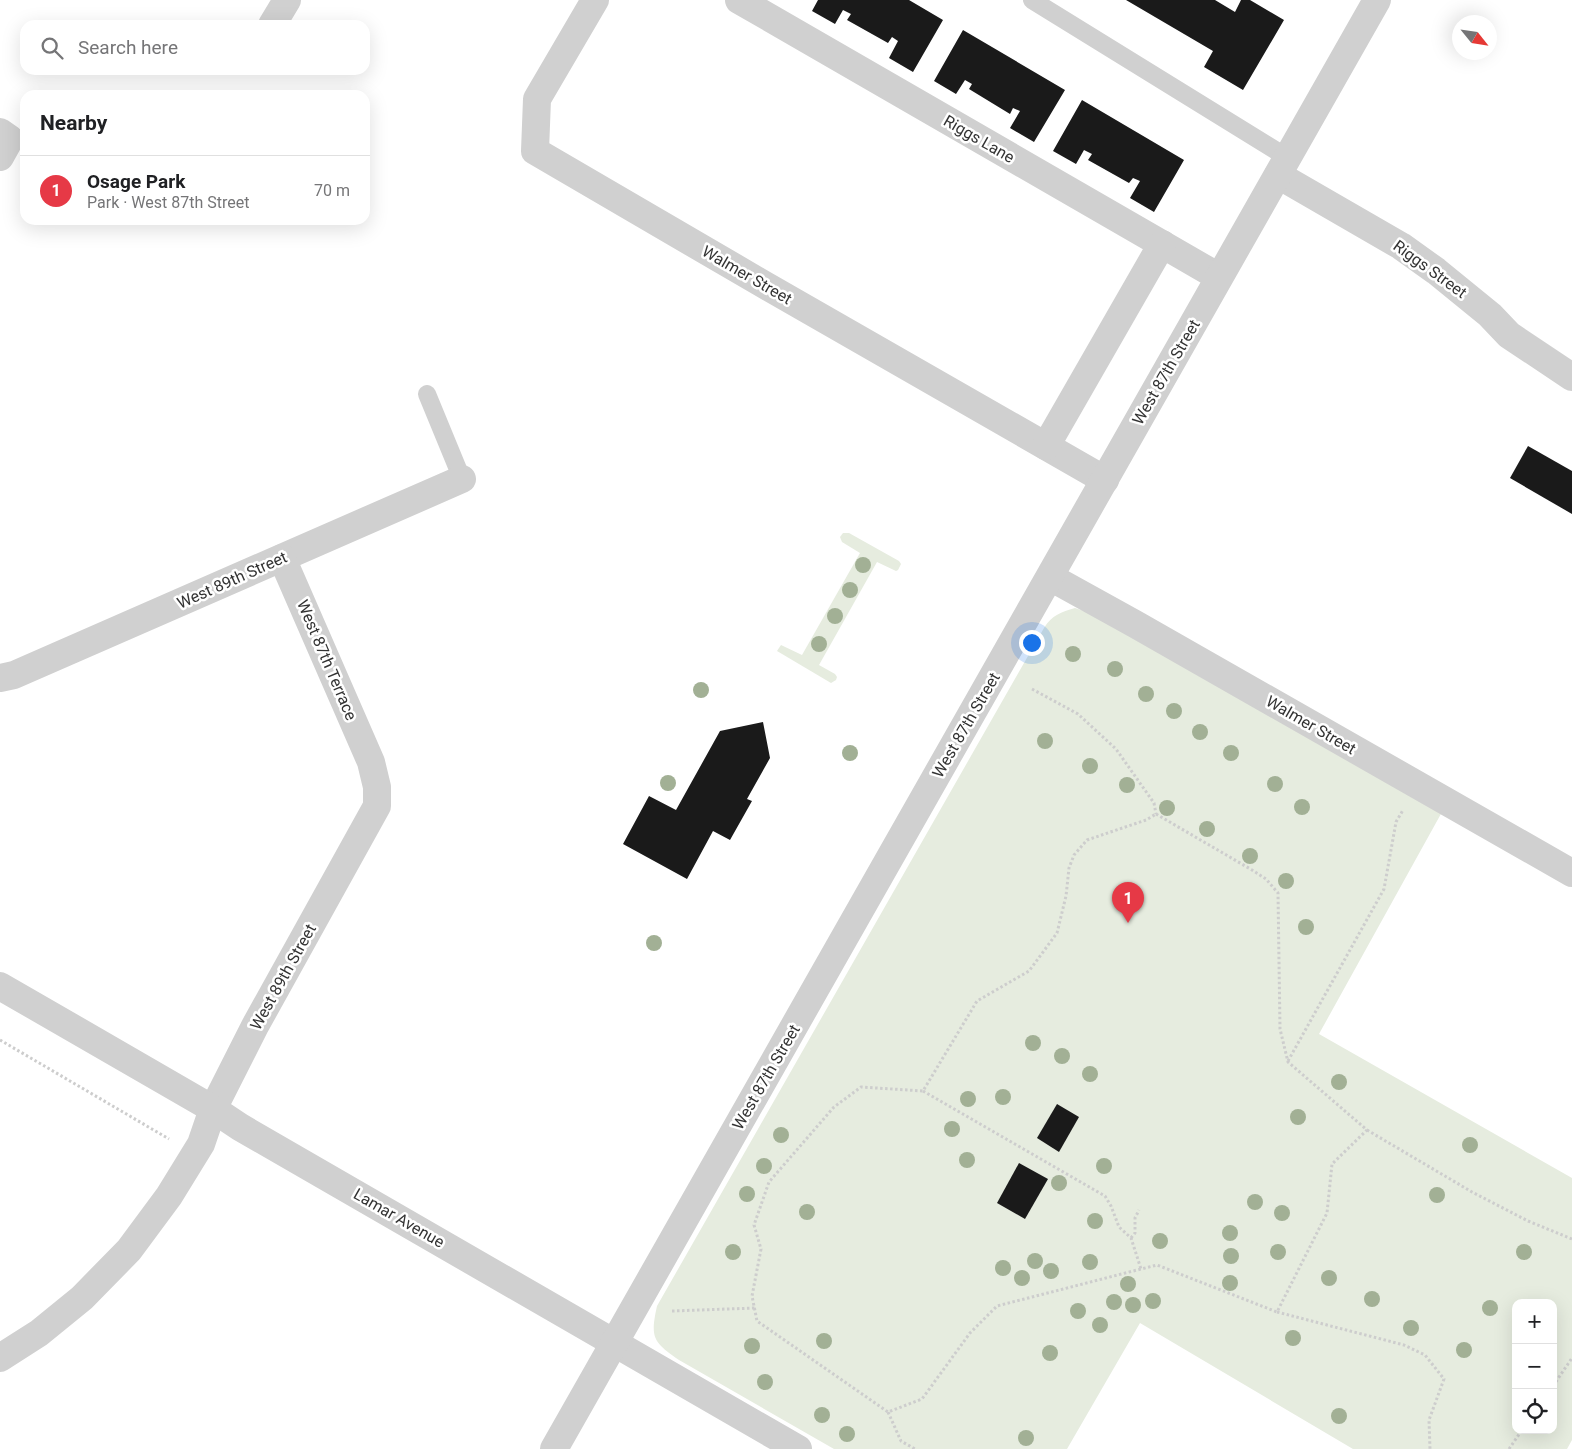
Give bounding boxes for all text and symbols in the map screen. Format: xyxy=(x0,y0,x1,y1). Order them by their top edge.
north arrow xyxy=(1452,15,1497,60)
search box xyxy=(20,20,370,75)
icon: search xyxy=(38,34,66,62)
text: Search here xyxy=(78,36,178,59)
text: Nearby xyxy=(40,111,107,135)
street label: Riggs Lane xyxy=(940,111,1018,167)
text: Osage Park xyxy=(87,170,185,193)
text: 1 xyxy=(51,181,61,200)
text: 70 m xyxy=(314,181,350,200)
text: Park · West 87th Street xyxy=(87,193,249,212)
street label: Riggs Street xyxy=(1390,236,1470,302)
street label: Walmer Street xyxy=(699,242,795,308)
street label: West 87th Street xyxy=(1128,316,1204,428)
street label: West 89th Street xyxy=(174,547,290,613)
street label: West 87th Terrace xyxy=(293,597,361,723)
your location xyxy=(1019,630,1045,656)
street label: West 87th Street xyxy=(928,669,1004,781)
street label: Walmer Street xyxy=(1263,692,1359,758)
pin: 1 xyxy=(1112,882,1144,923)
street label: West 89th Street xyxy=(246,921,320,1033)
street label: West 87th Street xyxy=(728,1021,804,1133)
street label: Lamar Avenue xyxy=(350,1184,448,1252)
map controls xyxy=(1512,1299,1557,1434)
button: + xyxy=(1512,1299,1557,1344)
button: − xyxy=(1512,1344,1557,1389)
button: locate xyxy=(1512,1389,1557,1434)

